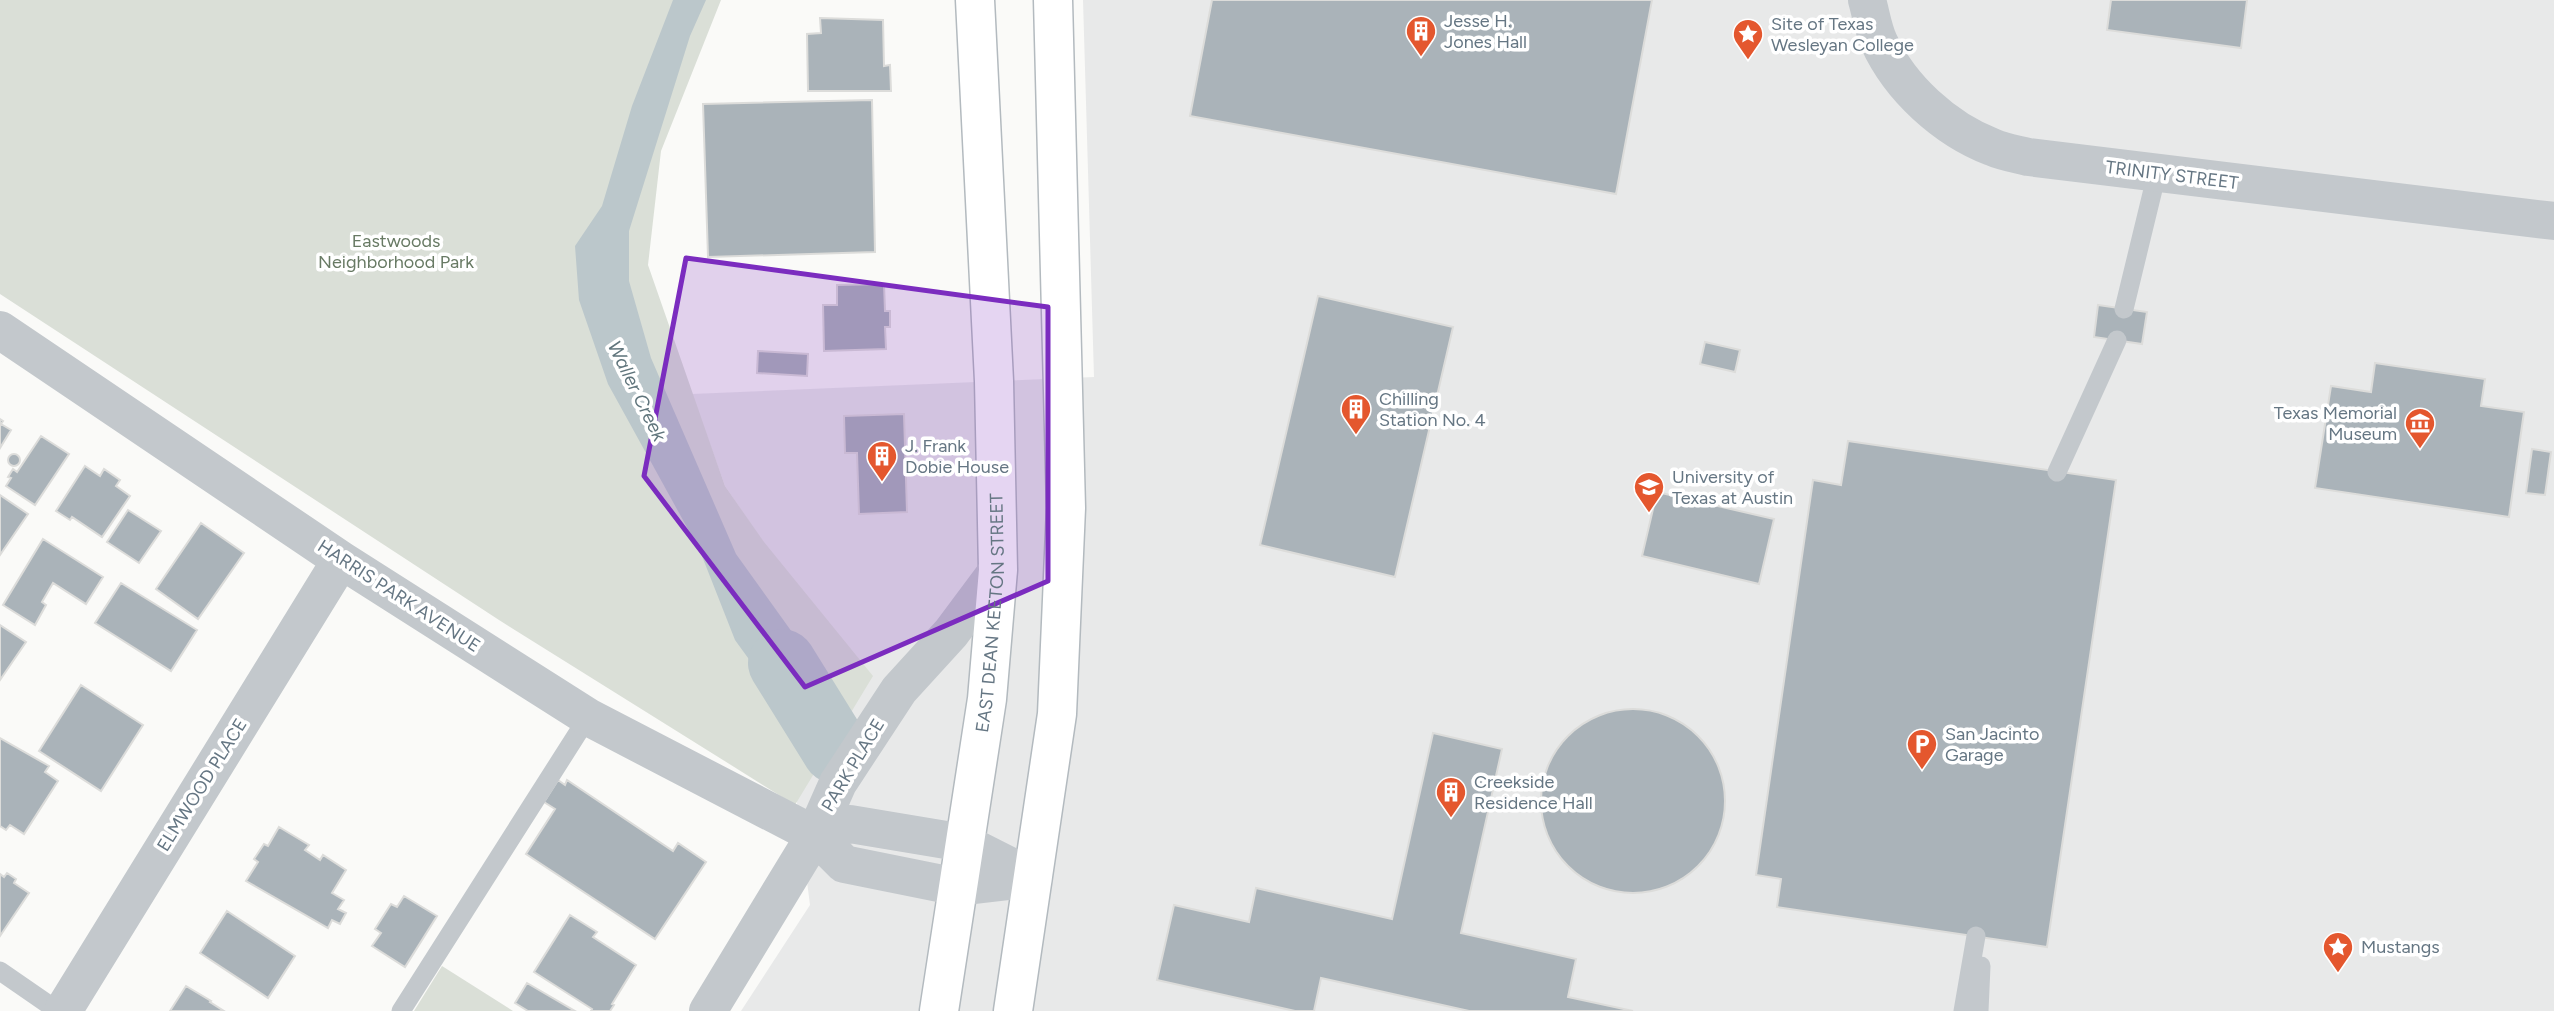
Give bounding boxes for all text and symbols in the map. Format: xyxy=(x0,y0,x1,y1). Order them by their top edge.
place label: Jesse H. Jones Hall xyxy=(1444,10,1527,53)
place label: Site of Texas Wesleyan College xyxy=(1771,13,1914,56)
building icon: Jesse H. Jones Hall xyxy=(1404,14,1438,58)
place icon: Site of Texas Wesleyan College xyxy=(1731,17,1765,61)
street label: TRINITY STREET xyxy=(2104,156,2240,194)
park label: Eastwoods Neighborhood Park xyxy=(318,230,474,273)
water label: Waller Creek xyxy=(603,337,672,446)
place label: Chilling Station No. 4 xyxy=(1379,388,1486,431)
building icon: Chilling Station No. 4 xyxy=(1339,392,1373,436)
place label: Texas Memorial Museum xyxy=(2274,402,2397,445)
museum icon: Texas Memorial Museum xyxy=(2403,406,2437,450)
place label: J. Frank Dobie House xyxy=(905,435,1009,478)
building icon: J. Frank Dobie House xyxy=(865,439,899,483)
place label: University of Texas at Austin xyxy=(1672,466,1793,509)
school or university icon: University of Texas at Austin xyxy=(1632,470,1666,514)
street label: EAST DEAN KEETON STREET xyxy=(971,493,1009,734)
street label: HARRIS PARK AVENUE xyxy=(313,535,485,657)
street label: ELMWOOD PLACE xyxy=(152,715,252,855)
street label: PARK PLACE xyxy=(817,715,889,815)
place label: San Jacinto Garage xyxy=(1945,723,2039,766)
parking icon: San Jacinto Garage xyxy=(1905,727,1939,771)
place label: Creekside Residence Hall xyxy=(1474,771,1593,814)
building icon: Creekside Residence Hall xyxy=(1434,775,1468,819)
place icon: Mustangs xyxy=(2321,930,2355,974)
place label: Mustangs xyxy=(2361,936,2440,958)

